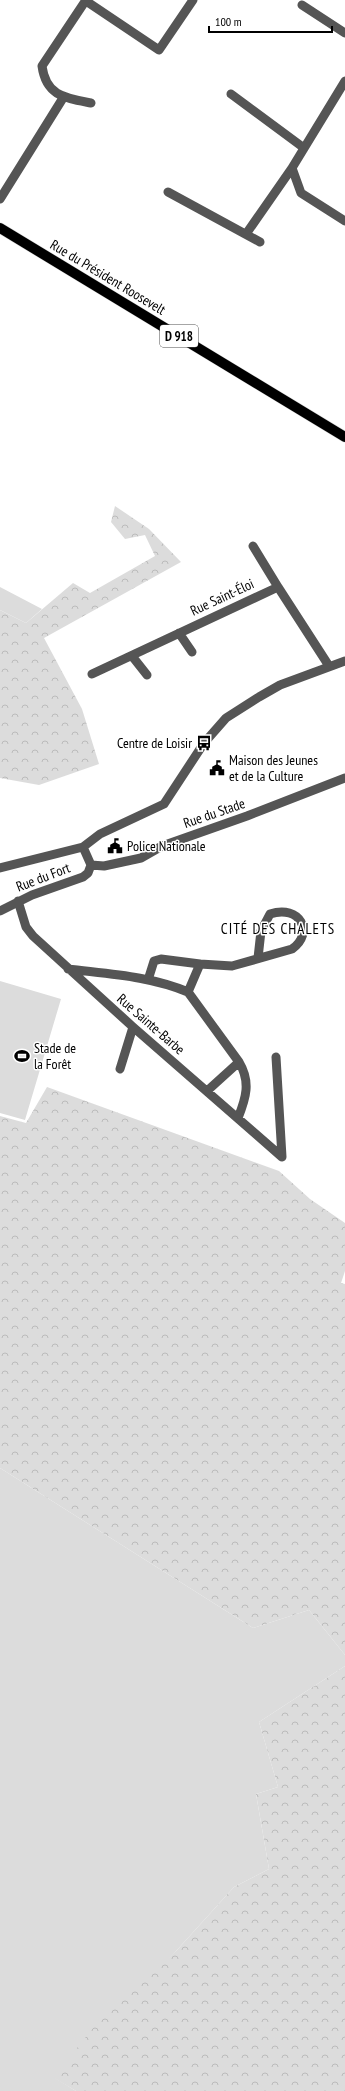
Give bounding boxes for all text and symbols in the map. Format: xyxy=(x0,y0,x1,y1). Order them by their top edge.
scale bar xyxy=(209,8,332,34)
text: 100 m xyxy=(215,14,242,29)
street label: Rue du Président Roosevelt xyxy=(47,235,169,319)
road number: D 918 xyxy=(160,325,198,347)
street label: Rue Saint-Éloi xyxy=(187,574,257,620)
place label: Centre de Loisir xyxy=(117,734,192,752)
bus stop icon: Centre de Loisir xyxy=(195,734,213,752)
place label: Maison des Jeunes et de la Culture xyxy=(229,751,318,785)
public building icon: Maison des Jeunes et de la Culture xyxy=(208,759,226,777)
street label: Rue du Stade xyxy=(181,794,247,832)
public building icon: Police Nationale xyxy=(106,837,124,855)
place label: Police Nationale xyxy=(127,837,206,855)
street label: Rue du Fort xyxy=(13,858,73,896)
district label: CITÉ DES CHALETS xyxy=(221,919,335,938)
street label: Rue Sainte-Barbe xyxy=(113,990,189,1058)
place label: Stade de la Forêt xyxy=(34,1039,76,1073)
sports icon: Stade de la Forêt xyxy=(13,1047,31,1065)

